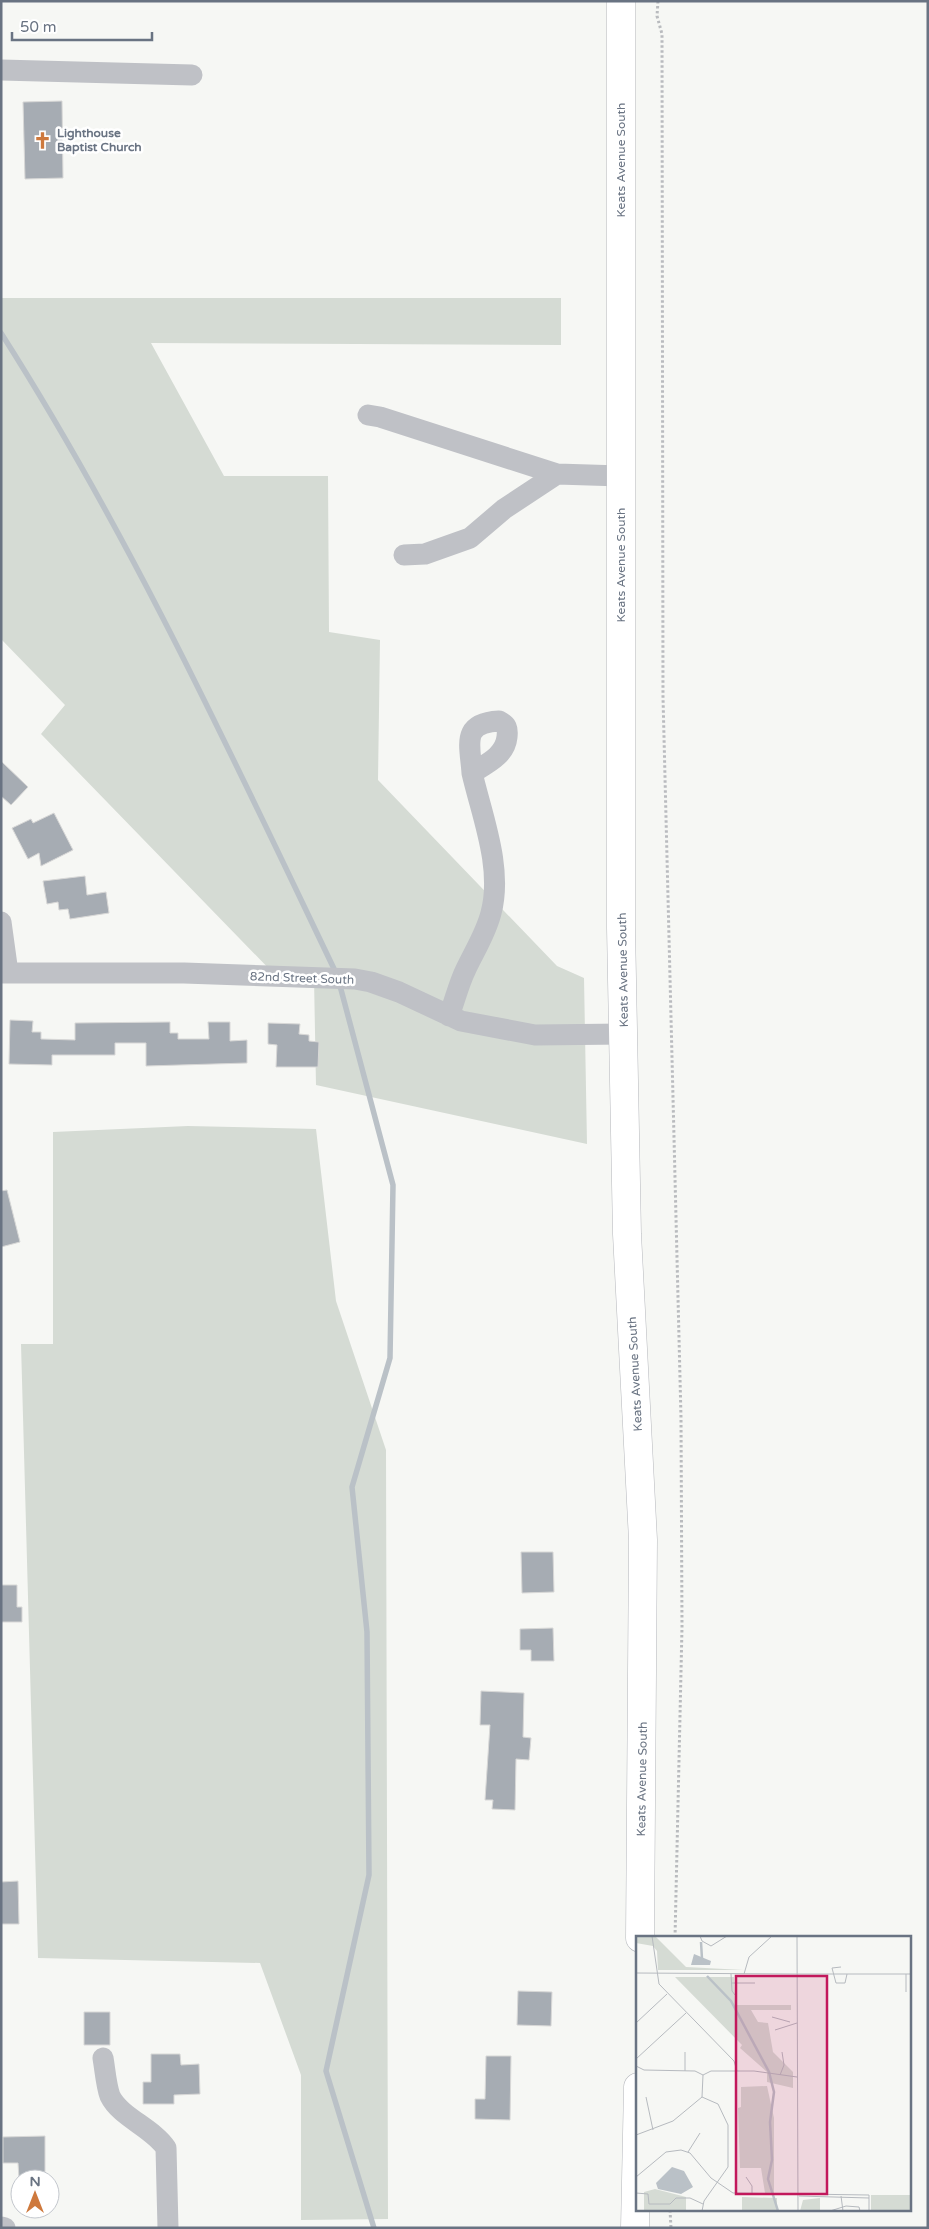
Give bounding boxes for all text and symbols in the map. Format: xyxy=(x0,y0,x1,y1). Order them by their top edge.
scale bar xyxy=(12,10,152,42)
text: 50 m xyxy=(20,18,57,36)
street label: Keats Avenue South xyxy=(614,103,628,217)
place label: Lighthouse Baptist Church xyxy=(57,126,142,155)
church icon: Lighthouse Baptist Church xyxy=(33,130,53,150)
street label: Keats Avenue South xyxy=(614,508,628,622)
street label: Keats Avenue South xyxy=(615,912,631,1028)
street label: 82nd Street South xyxy=(250,969,354,987)
street label: Keats Avenue South xyxy=(625,1316,645,1432)
street label: Keats Avenue South xyxy=(634,1721,650,1837)
inset map xyxy=(636,1936,912,2212)
north arrow xyxy=(10,2169,60,2219)
text: N xyxy=(29,2173,41,2190)

